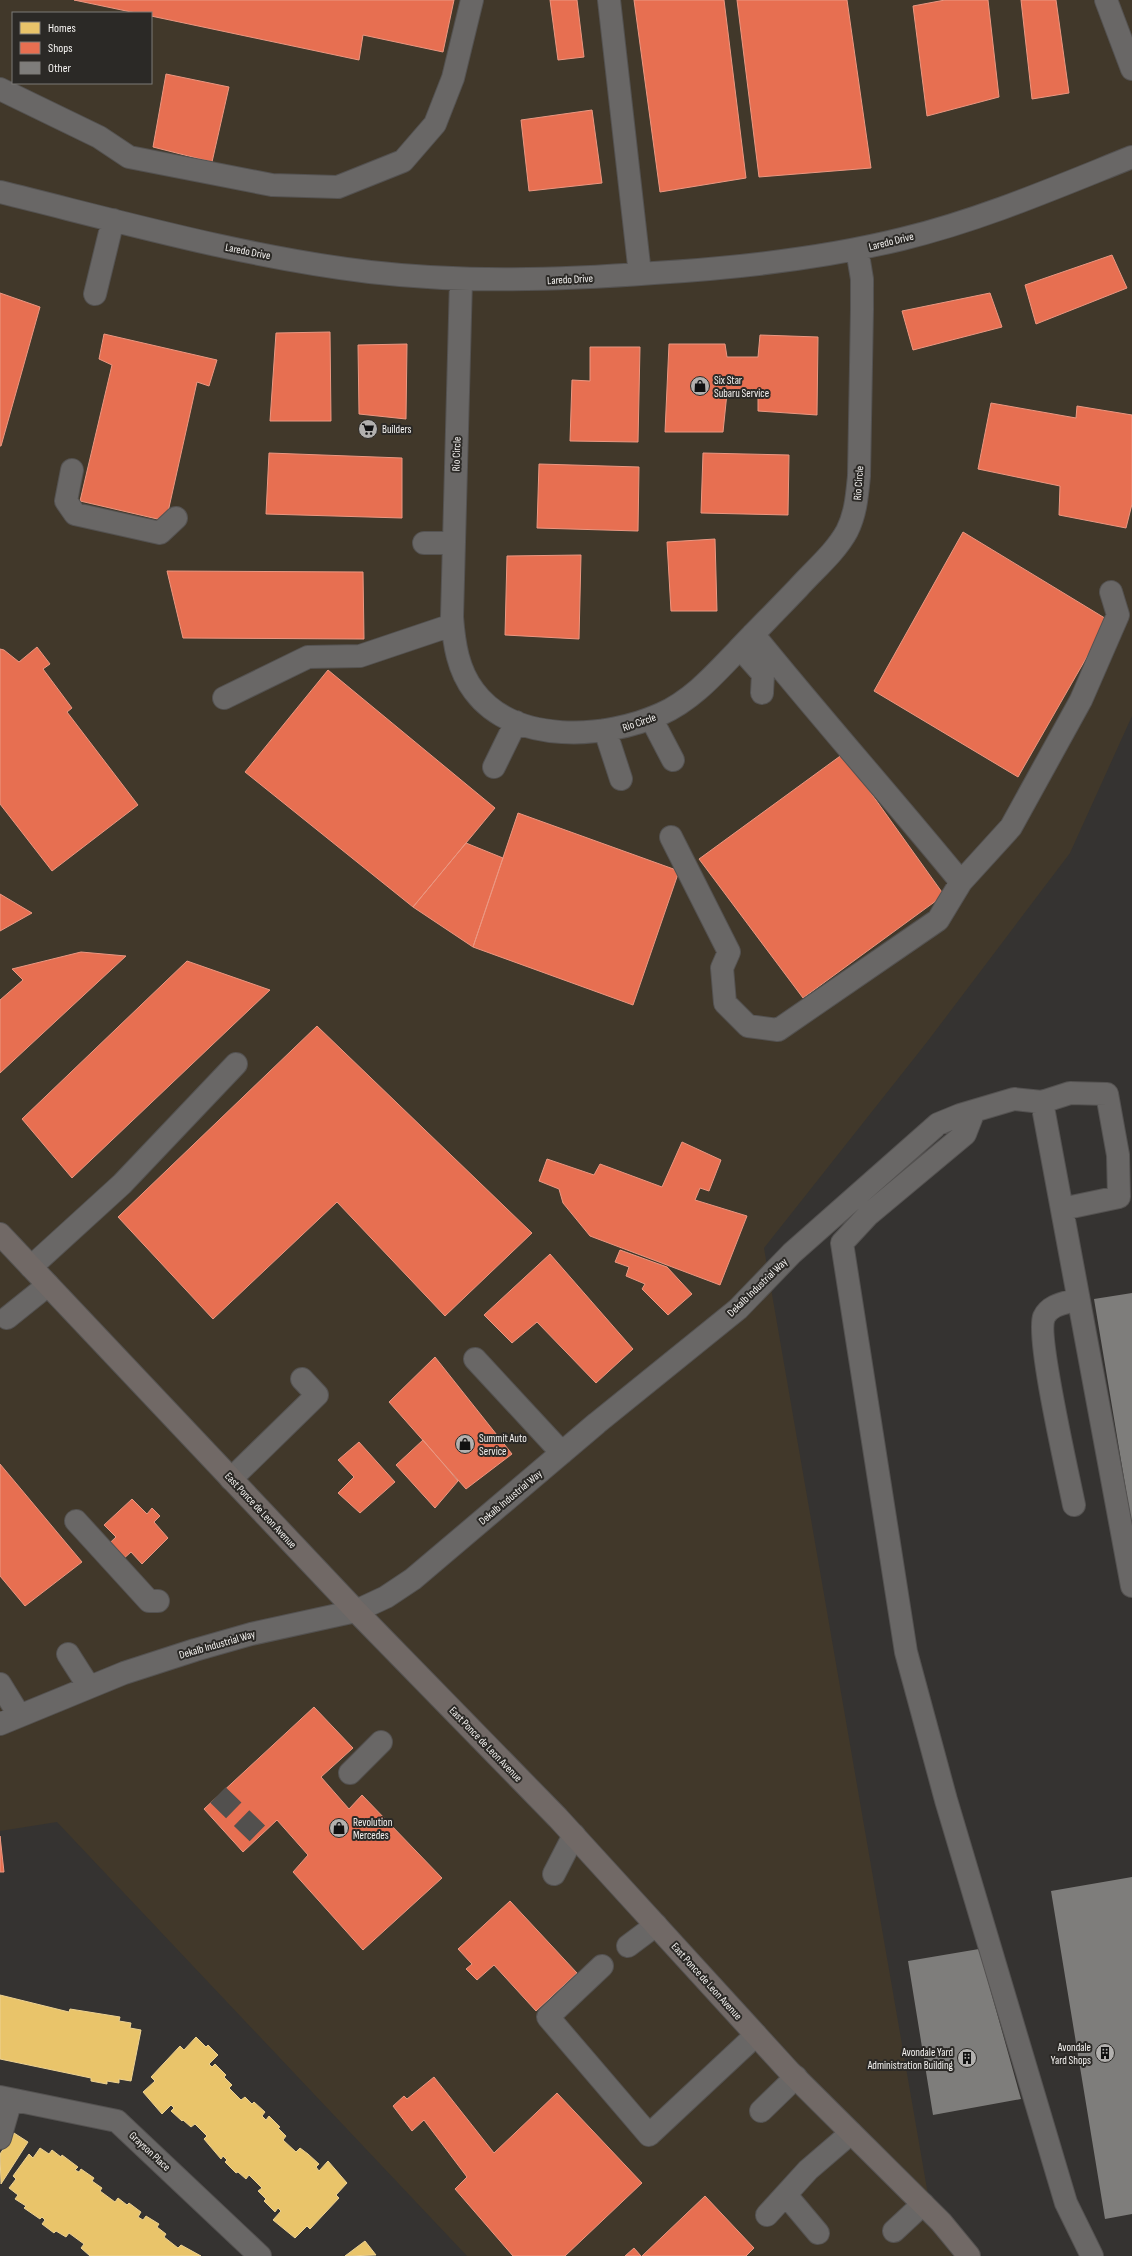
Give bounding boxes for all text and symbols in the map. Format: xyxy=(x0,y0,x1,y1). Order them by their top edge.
legend xyxy=(12,12,152,84)
text: Homes xyxy=(48,21,76,36)
text: Shops xyxy=(48,41,73,56)
text: Other xyxy=(48,61,72,76)
street label: Laredo Drive xyxy=(867,230,915,253)
street label: Laredo Drive xyxy=(224,241,272,262)
street label: Laredo Drive xyxy=(547,272,593,287)
place label: Six Star Subaru Service xyxy=(714,374,769,400)
shop icon: Six Star Subaru Service xyxy=(689,375,711,397)
supermarket icon: Builders xyxy=(357,418,379,440)
place label: Builders xyxy=(382,423,412,436)
street label: Rio Circle xyxy=(449,436,464,472)
street label: Rio Circle xyxy=(851,465,866,501)
street label: Rio Circle xyxy=(621,711,658,734)
street label: Dekalb Industrial Way xyxy=(725,1255,791,1319)
place label: Summit Auto Service xyxy=(479,1432,527,1458)
shop icon: Summit Auto Service xyxy=(454,1433,476,1455)
street label: Dekalb Industrial Way xyxy=(476,1467,545,1528)
street label: East Ponce de Leon Avenue xyxy=(222,1470,299,1551)
street label: Dekalb Industrial Way xyxy=(178,1627,257,1662)
street label: East Ponce de Leon Avenue xyxy=(447,1704,525,1785)
place label: Revolution Mercedes xyxy=(353,1816,393,1842)
shop icon: Revolution Mercedes xyxy=(328,1817,350,1839)
street label: East Ponce de Leon Avenue xyxy=(669,1940,745,2023)
place label: Avondale Yard Shops xyxy=(1051,2041,1091,2067)
building icon: Avondale Yard Shops xyxy=(1094,2042,1116,2064)
place label: Avondale Yard Administration Building xyxy=(867,2046,954,2072)
building icon: Avondale Yard Administration Building xyxy=(956,2047,978,2069)
street label: Grayson Place xyxy=(126,2129,173,2174)

